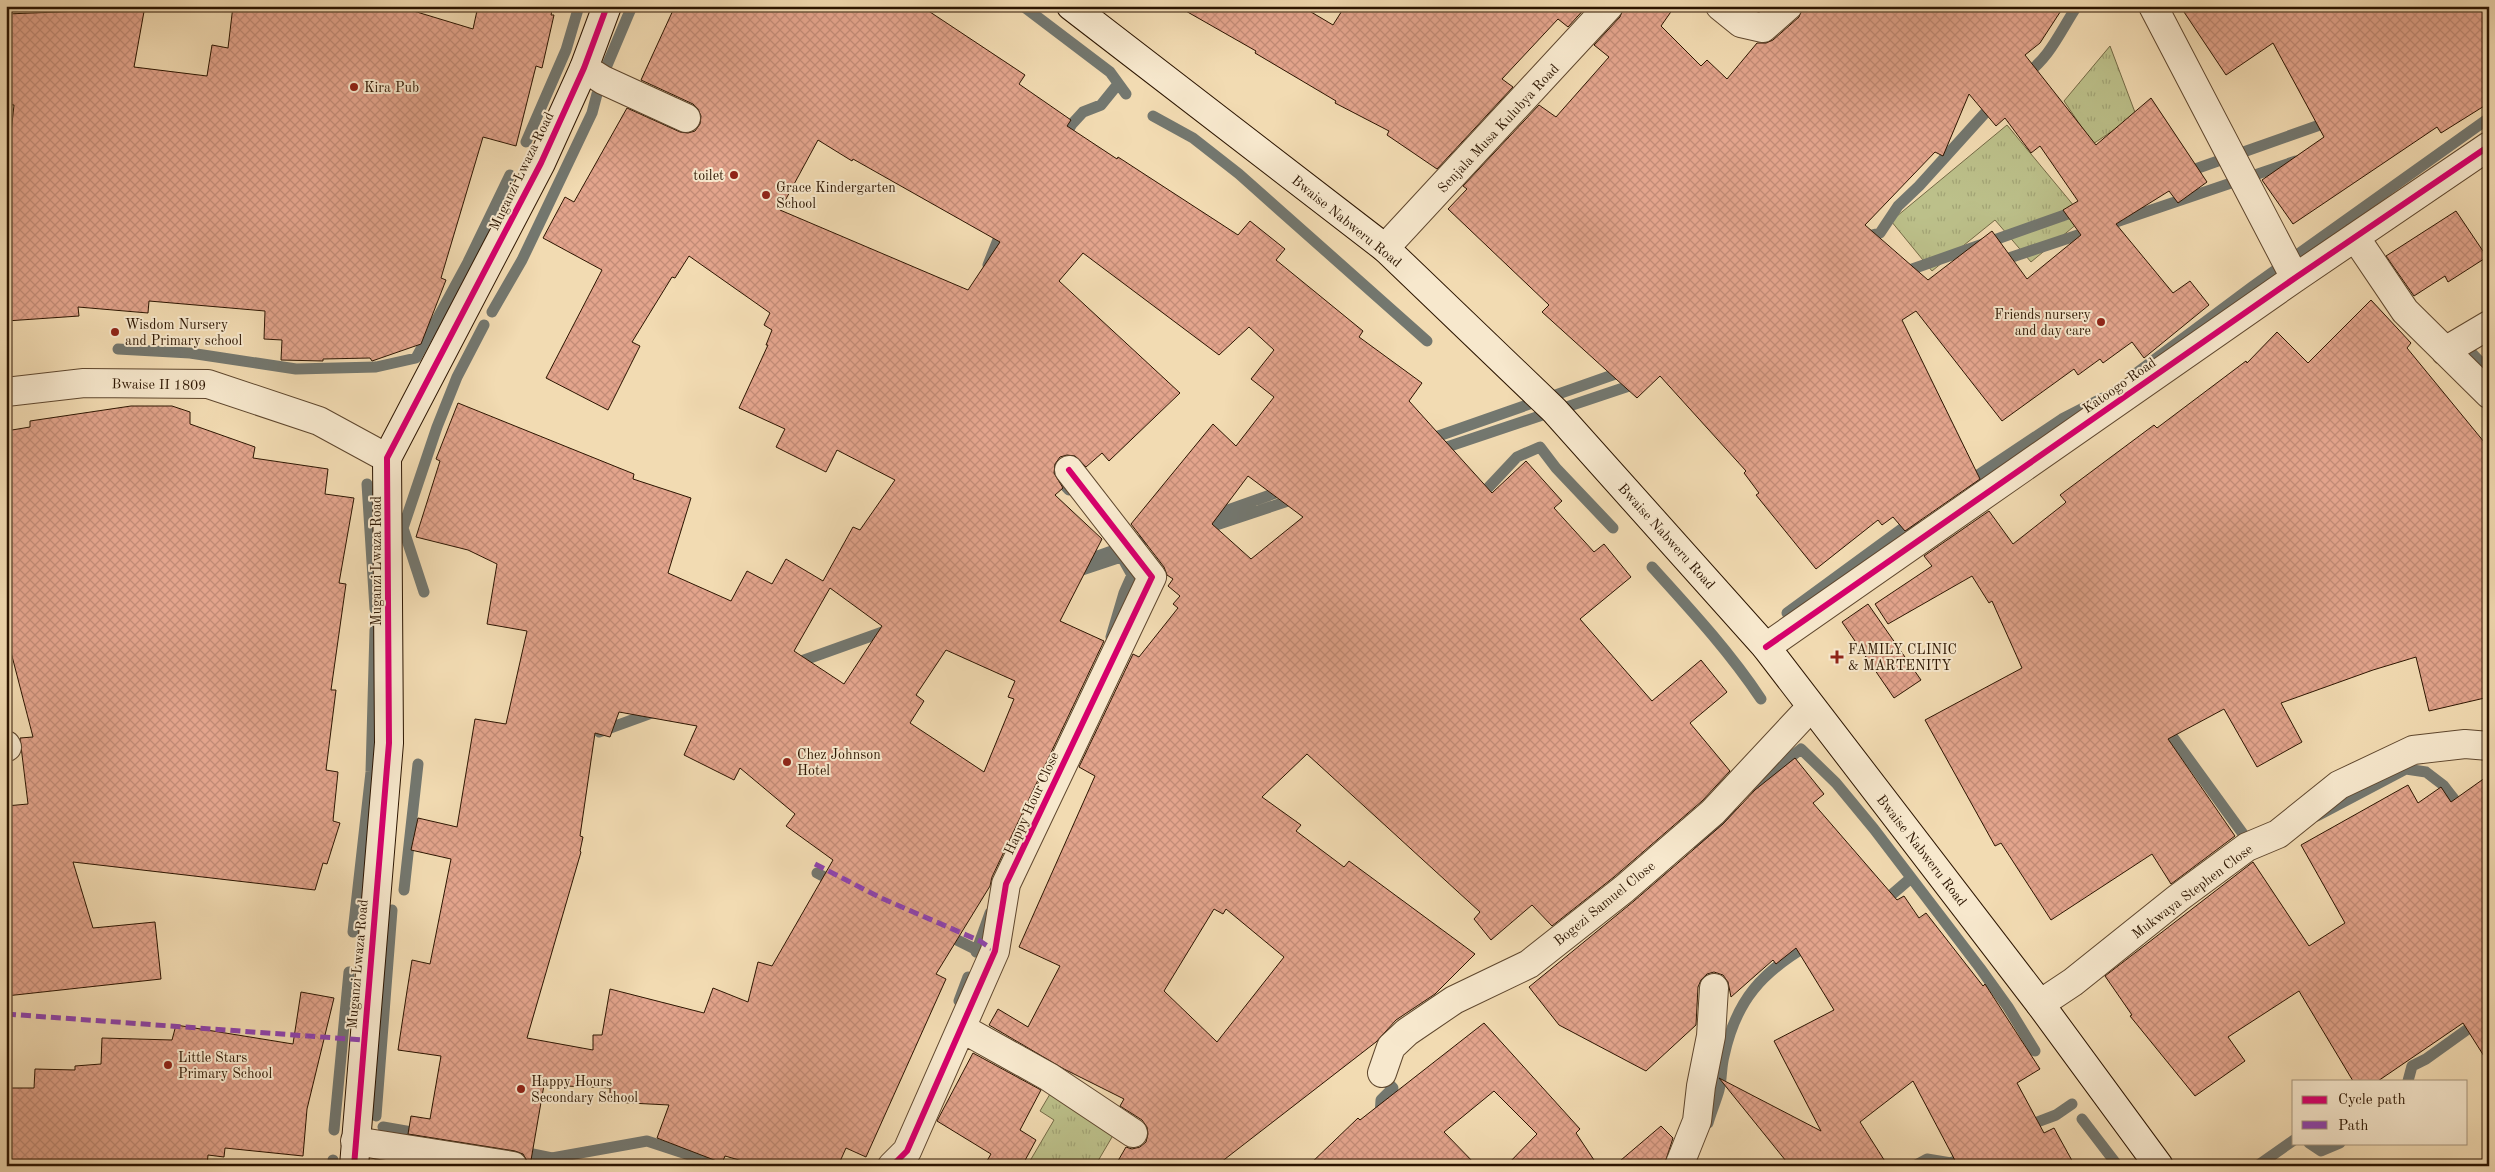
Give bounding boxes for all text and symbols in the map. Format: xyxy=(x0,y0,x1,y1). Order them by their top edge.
street label: Senjala Musa Kulubya Road xyxy=(1436,62,1562,196)
marker: Kira Pub xyxy=(348,81,360,93)
place label: Kira Pub xyxy=(364,81,419,95)
street label: Muganzi Lwaza Road xyxy=(487,110,557,233)
place label: toilet xyxy=(693,169,724,183)
marker: toilet xyxy=(728,169,740,181)
street label: Bwaise Nabweru Road xyxy=(1289,173,1404,270)
place label: Grace Kindergarten School xyxy=(776,181,896,211)
marker: Grace Kindergarten School xyxy=(760,189,772,201)
place label: Friends nursery and day care xyxy=(1994,308,2092,338)
marker: Friends nursery and day care xyxy=(2095,316,2107,328)
place label: Wisdom Nursery and Primary school xyxy=(125,318,243,348)
marker: Wisdom Nursery and Primary school xyxy=(109,326,121,338)
street label: Katoogo Road xyxy=(2080,355,2159,416)
street label: Bwaise II 1809 xyxy=(112,377,206,393)
street label: Bwaise Nabweru Road xyxy=(1615,481,1717,592)
street label: Muganzi Lwaza Road xyxy=(370,496,384,626)
place label: FAMILY CLINIC & MARTENITY xyxy=(1848,643,1957,673)
marker: FAMILY CLINIC & MARTENITY xyxy=(1830,650,1844,664)
place label: Chez Johnson Hotel xyxy=(797,748,881,778)
street label: Happy Hour Close xyxy=(1002,750,1062,857)
marker: Chez Johnson Hotel xyxy=(781,756,793,768)
street label: Bwaise Nabweru Road xyxy=(1874,792,1969,909)
street label: Mukwaya Stephen Close xyxy=(2130,842,2255,942)
street label: Bogezi Samuel Close xyxy=(1551,859,1658,949)
street label: Muganzi Lwaza Road xyxy=(345,899,371,1029)
place label: Little Stars Primary School xyxy=(178,1051,272,1081)
marker: Little Stars Primary School xyxy=(162,1059,174,1071)
place label: Happy Hours Secondary School xyxy=(531,1075,638,1105)
legend xyxy=(2292,1080,2468,1144)
marker: Happy Hours Secondary School xyxy=(515,1083,527,1095)
text: Cycle path xyxy=(2338,1093,2406,1108)
text: Path xyxy=(2338,1119,2368,1134)

